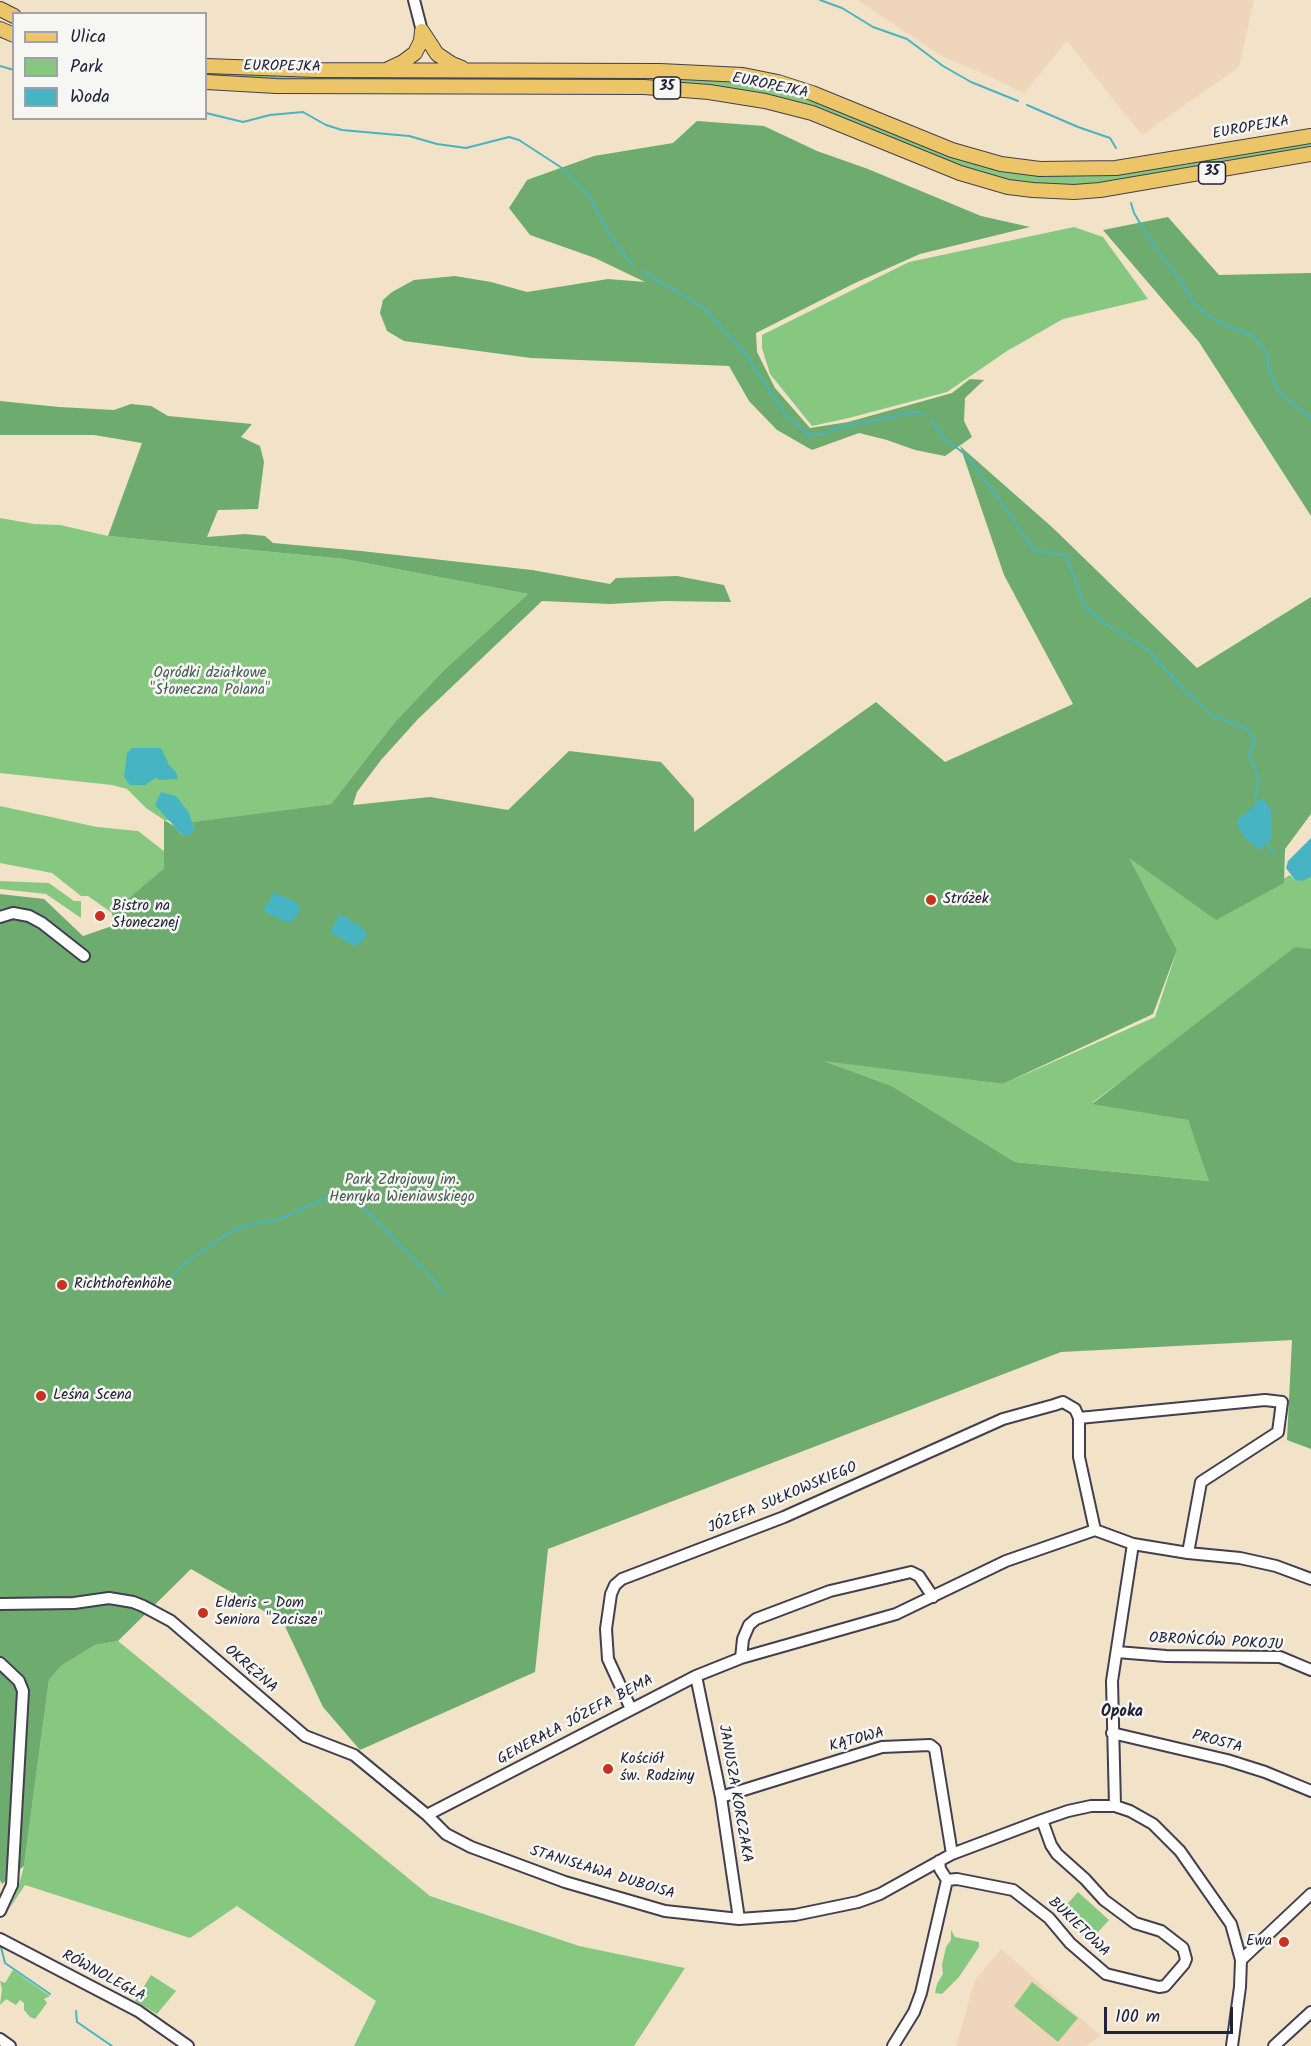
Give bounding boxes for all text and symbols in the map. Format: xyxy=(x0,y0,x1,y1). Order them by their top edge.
legend xyxy=(12,12,207,120)
text: Ulica xyxy=(70,23,106,52)
text: Park xyxy=(70,53,103,82)
street label: EUROPEJKA xyxy=(243,58,321,78)
street label: EUROPEJKA xyxy=(730,70,810,104)
road number: 35 xyxy=(654,77,680,99)
text: Woda xyxy=(70,83,110,112)
street label: EUROPEJKA xyxy=(1211,113,1291,145)
road number: 35 xyxy=(1198,162,1226,184)
park label: Ogródki działkowe "Słoneczna Polana" xyxy=(150,665,270,700)
place label: Stróżek xyxy=(943,891,989,909)
marker: Stróżek xyxy=(924,893,938,907)
place label: Bistro na Słonecznej xyxy=(112,898,179,933)
marker: Bistro na Słonecznej xyxy=(93,909,107,923)
park label: Park Zdrojowy im. Henryka Wieniawskiego xyxy=(329,1172,475,1207)
place label: Richthofenhöhe xyxy=(74,1276,172,1294)
marker: Richthofenhöhe xyxy=(55,1278,69,1292)
place label: Leśna Scena xyxy=(53,1387,132,1405)
marker: Leśna Scena xyxy=(34,1389,48,1403)
street label: JÓZEFA SUŁKOWSKIEGO xyxy=(706,1459,860,1539)
place label: Elderis - Dom Seniora "Zacisze" xyxy=(215,1595,322,1630)
marker: Elderis - Dom Seniora "Zacisze" xyxy=(196,1606,210,1620)
street label: OBROŃCÓW POKOJU xyxy=(1149,1631,1283,1655)
street label: OKRĘŻNA xyxy=(220,1642,280,1698)
street label: GENERAŁA JÓZEFA BEMA xyxy=(495,1672,657,1770)
district label: Opoka xyxy=(1101,1703,1143,1723)
street label: JANUSZA KORCZAKA xyxy=(713,1724,755,1864)
street label: KĄTOWA xyxy=(828,1725,886,1757)
street label: PROSTA xyxy=(1190,1728,1244,1758)
place label: Kościół św. Rodziny xyxy=(620,1751,694,1786)
marker: Kościół św. Rodziny xyxy=(601,1762,615,1776)
street label: STANISŁAWA DUBOISA xyxy=(527,1843,677,1905)
street label: BUKIETOWA xyxy=(1043,1894,1113,1962)
place label: Ewa xyxy=(1246,1933,1272,1951)
marker: Ewa xyxy=(1277,1935,1291,1949)
street label: RÓWNOLEGŁA xyxy=(58,1947,148,2007)
scale bar xyxy=(1107,1995,1236,2033)
text: 100 m xyxy=(1115,2003,1160,2032)

